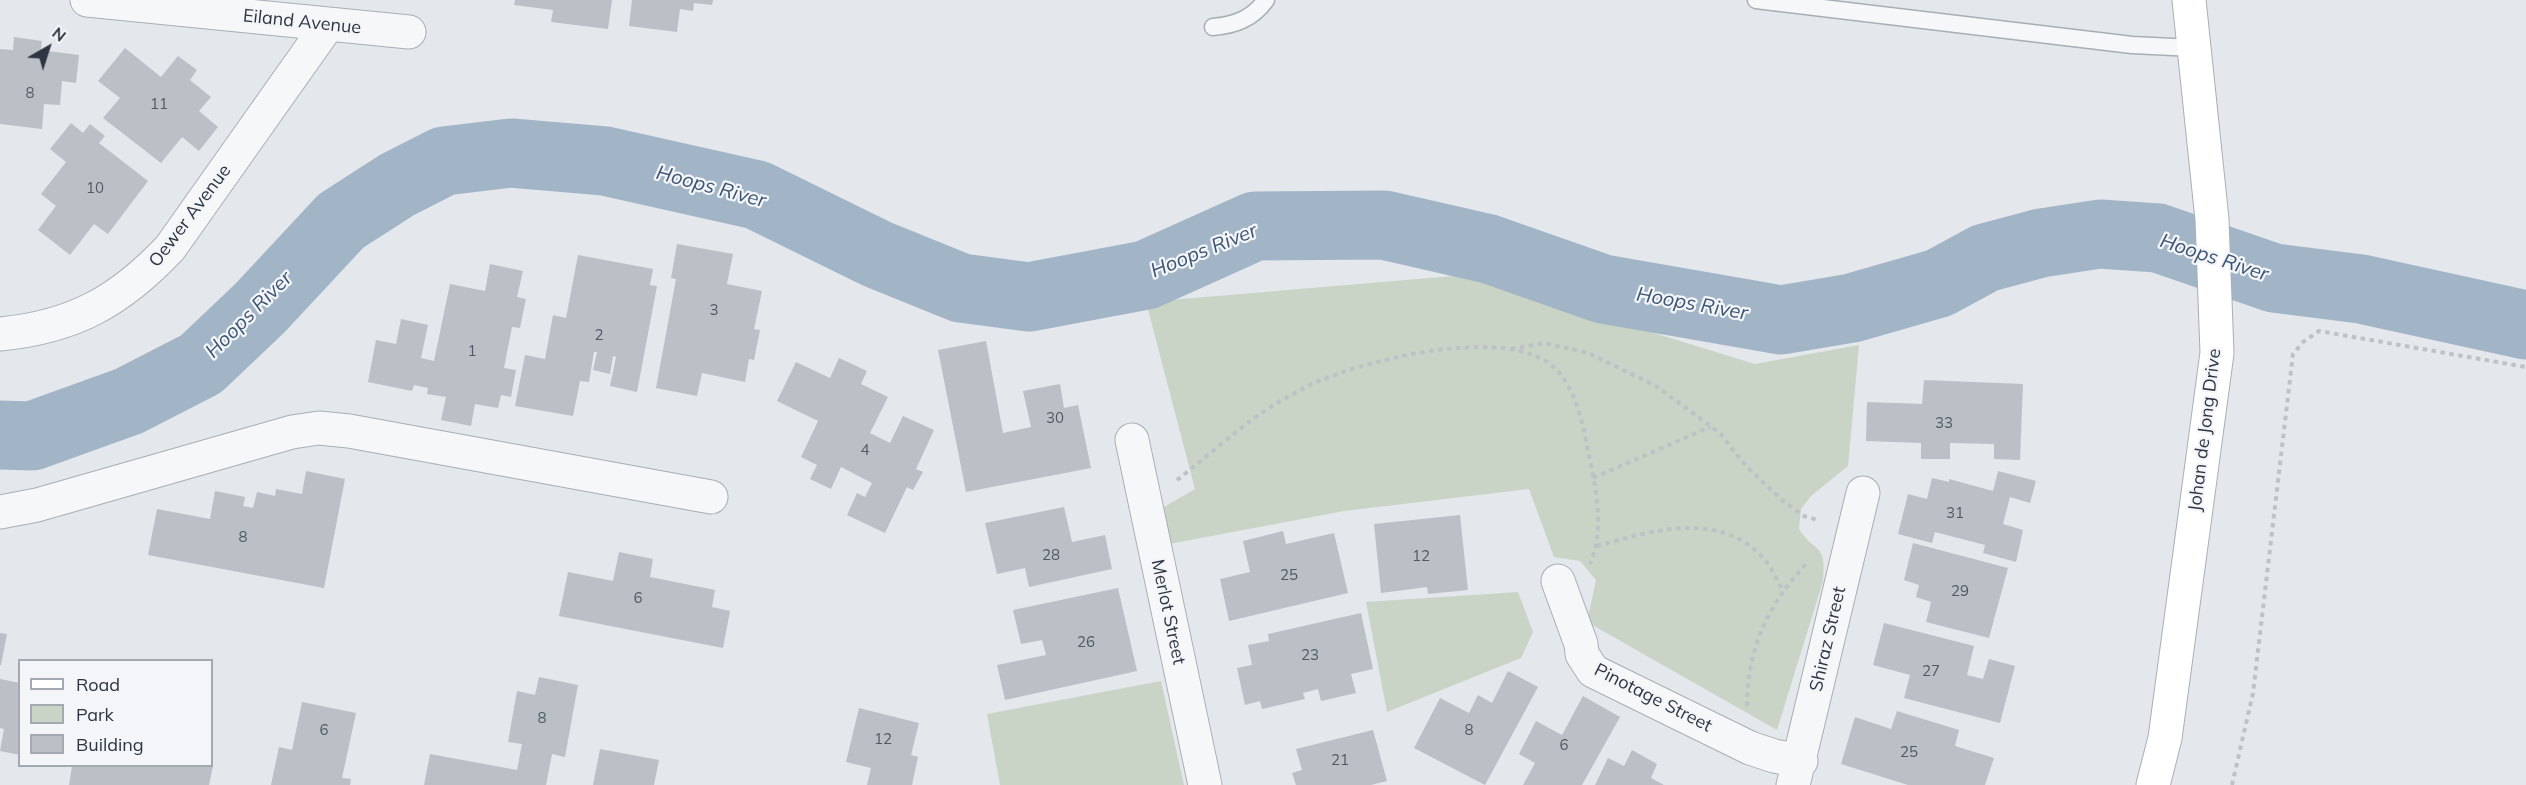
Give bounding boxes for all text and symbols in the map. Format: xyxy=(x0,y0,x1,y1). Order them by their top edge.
street label: Eiland Avenue xyxy=(242,5,362,39)
north arrow xyxy=(18,18,78,78)
text: N xyxy=(48,22,70,46)
house number: 8 xyxy=(26,84,34,102)
house number: 11 xyxy=(150,95,168,113)
street label: Oewer Avenue xyxy=(144,160,236,272)
water label: Hoops River xyxy=(654,161,768,213)
house number: 10 xyxy=(86,179,104,197)
water label: Hoops River xyxy=(1147,219,1261,283)
water label: Hoops River xyxy=(2157,229,2271,287)
water label: Hoops River xyxy=(201,267,297,363)
water label: Hoops River xyxy=(1635,282,1749,326)
house number: 3 xyxy=(710,301,718,319)
house number: 2 xyxy=(595,326,603,344)
house number: 1 xyxy=(468,342,476,360)
street label: Johan de Jong Drive xyxy=(2184,347,2226,513)
house number: 30 xyxy=(1046,409,1064,427)
house number: 33 xyxy=(1935,414,1953,432)
house number: 4 xyxy=(861,441,869,459)
house number: 31 xyxy=(1946,504,1964,522)
house number: 8 xyxy=(239,528,247,546)
house number: 28 xyxy=(1042,546,1060,564)
house number: 12 xyxy=(1412,547,1430,565)
street label: Merlot Street xyxy=(1146,557,1190,667)
house number: 25 xyxy=(1280,566,1298,584)
house number: 29 xyxy=(1951,582,1969,600)
street label: Shiraz Street xyxy=(1805,584,1851,694)
house number: 6 xyxy=(634,589,642,607)
house number: 26 xyxy=(1077,633,1095,651)
house number: 23 xyxy=(1301,646,1319,664)
legend xyxy=(18,659,213,767)
street label: Pinotage Street xyxy=(1591,659,1715,737)
house number: 27 xyxy=(1922,662,1940,680)
text: Road xyxy=(76,673,120,696)
text: Park xyxy=(76,703,114,726)
house number: 8 xyxy=(538,709,546,727)
house number: 6 xyxy=(320,721,328,739)
house number: 8 xyxy=(1465,721,1473,739)
house number: 12 xyxy=(874,730,892,748)
text: Building xyxy=(76,733,144,756)
house number: 6 xyxy=(1560,736,1568,754)
house number: 25 xyxy=(1900,743,1918,761)
house number: 21 xyxy=(1331,751,1349,769)

